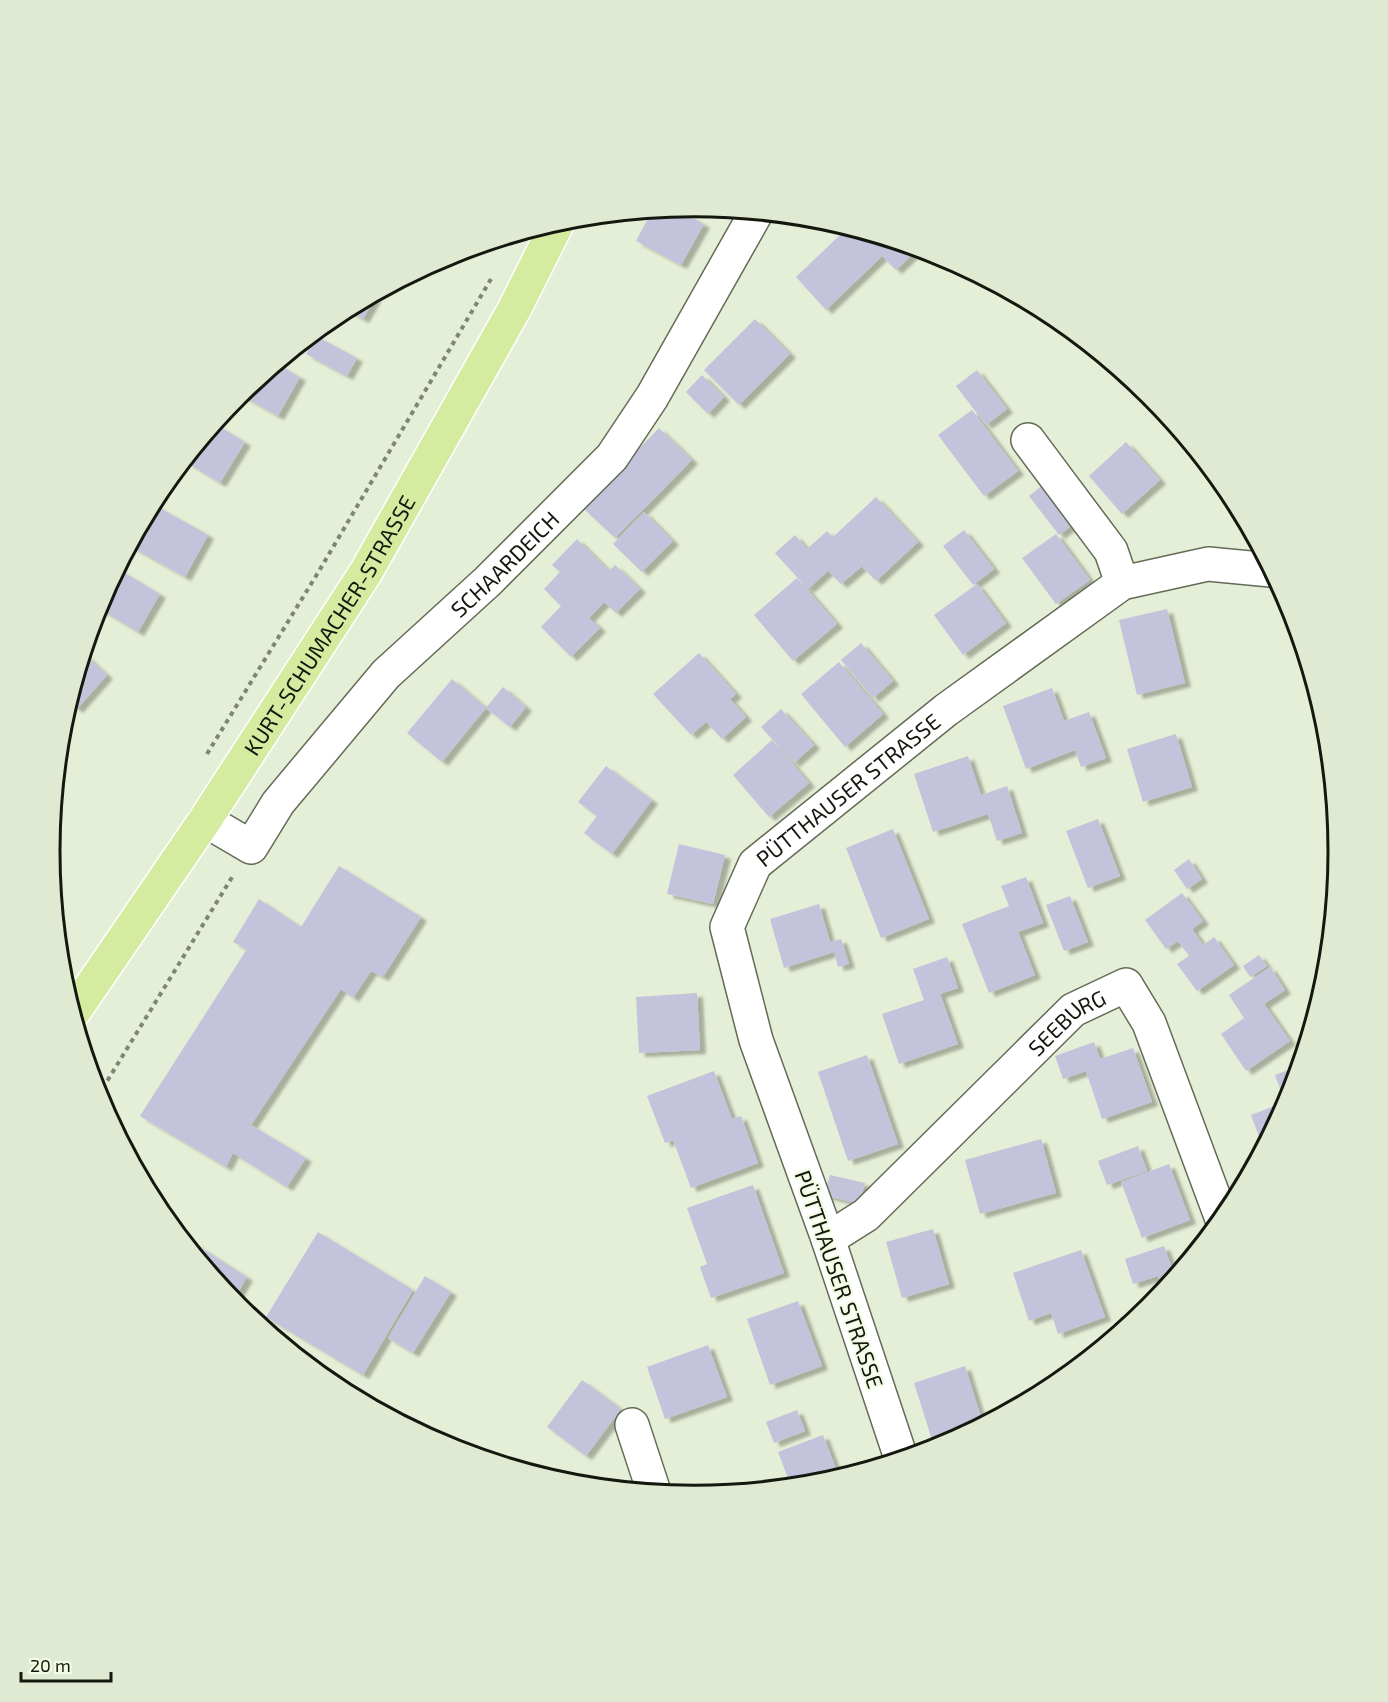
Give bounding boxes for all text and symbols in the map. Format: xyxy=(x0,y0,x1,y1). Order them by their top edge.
street label: KURT-SCHUMACHER-STRASSE xyxy=(238,490,420,760)
street label: SCHAARDEICH xyxy=(445,505,564,622)
street label: PÜTTHAUSER STRASSE xyxy=(750,707,945,871)
street label: SEEBURG xyxy=(1022,984,1109,1061)
street label: PÜTTHAUSER STRASSE xyxy=(790,1167,890,1391)
scale bar xyxy=(21,1645,111,1683)
text: 20 m xyxy=(30,1654,71,1676)

